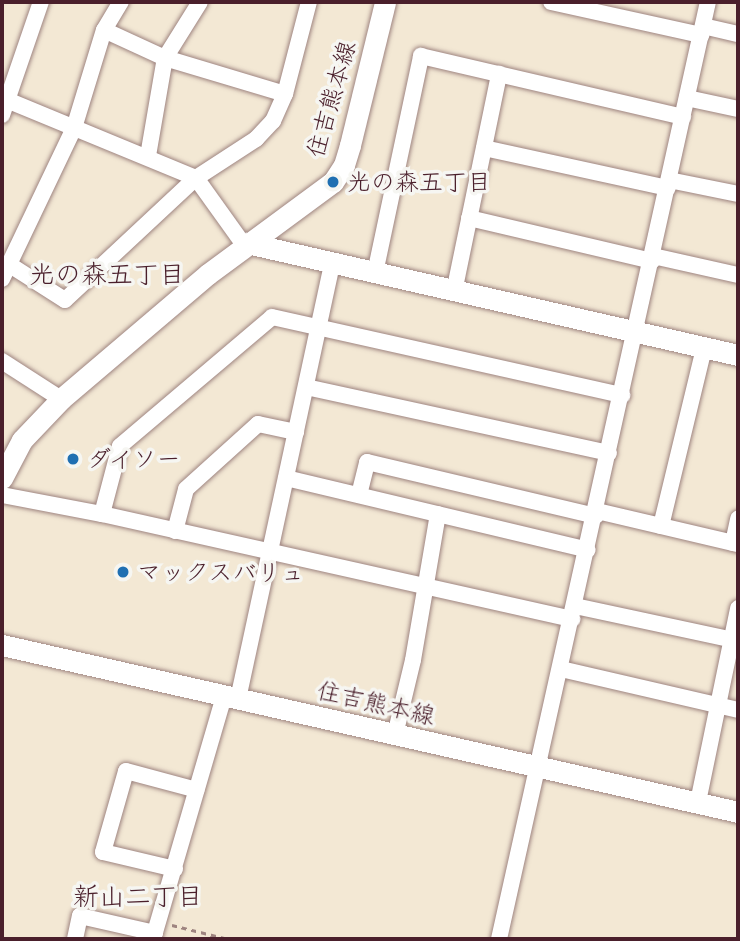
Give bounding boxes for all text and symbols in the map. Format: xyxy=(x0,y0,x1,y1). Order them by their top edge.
street label: 住吉熊本線 xyxy=(301,37,361,161)
place label: 光の森五丁目 xyxy=(347,168,491,196)
marker: 光の森五丁目 xyxy=(325,174,341,190)
district label: 光の森五丁目 xyxy=(29,258,185,290)
place label: ダイソー xyxy=(87,445,183,473)
marker: ダイソー xyxy=(65,451,81,467)
place label: マックスバリュ xyxy=(137,558,305,586)
marker: マックスバリュ xyxy=(115,564,131,580)
street label: 住吉熊本線 xyxy=(314,675,438,731)
district label: 新山二丁目 xyxy=(73,880,203,912)

